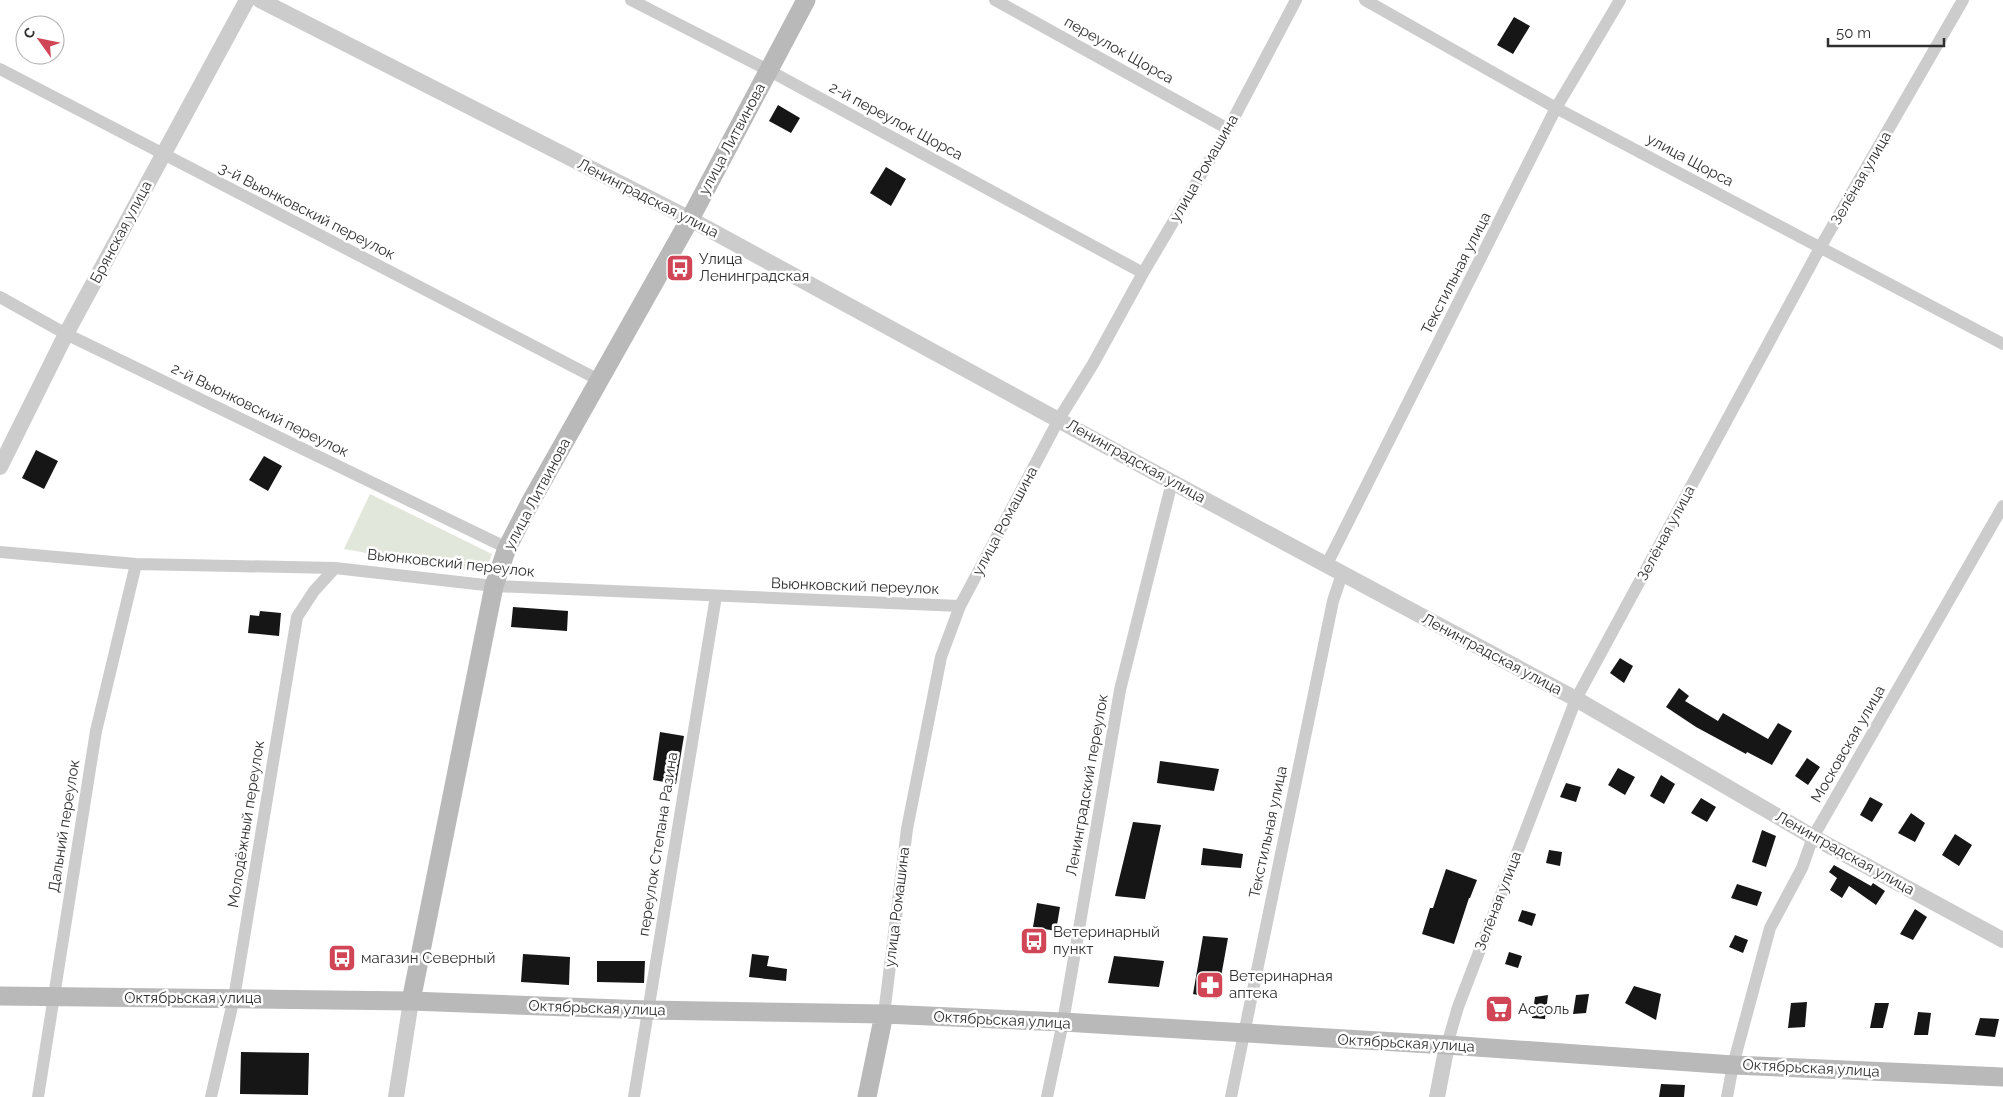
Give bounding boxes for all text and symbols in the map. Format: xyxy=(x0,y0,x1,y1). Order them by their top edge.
street label: переулок Щорса xyxy=(1061,13,1177,87)
north arrow xyxy=(15,15,65,65)
scale bar xyxy=(1828,15,1944,47)
text: С xyxy=(20,24,39,41)
text: 50 m xyxy=(1836,24,1871,42)
street label: 2-й переулок Щорса xyxy=(826,78,966,164)
street label: улица Литвинова xyxy=(695,80,769,198)
street label: улица Ромашина xyxy=(1166,111,1242,225)
street label: Зелёная улица xyxy=(1827,128,1895,228)
street label: улица Щорса xyxy=(1644,130,1736,190)
street label: Ленинградская улица xyxy=(574,155,722,241)
street label: 3-й Вьюнковский переулок xyxy=(216,159,398,263)
street label: Брянская улица xyxy=(86,178,156,286)
street label: Текстильная улица xyxy=(1417,209,1495,337)
place label: Улица Ленинградская xyxy=(699,250,809,285)
bus stop icon: Улица Ленинградская xyxy=(665,253,695,283)
street label: 2-й Вьюнковский переулок xyxy=(168,359,352,461)
street label: Ленинградская улица xyxy=(1063,415,1209,507)
street label: улица Литвинова xyxy=(500,435,574,553)
street label: улица Ромашина xyxy=(969,463,1041,579)
street label: Зелёная улица xyxy=(1633,482,1699,584)
street label: Вьюнковский переулок xyxy=(366,545,536,581)
street label: Вьюнковский переулок xyxy=(771,574,940,598)
street label: Ленинградская улица xyxy=(1419,609,1565,699)
street label: Московская улица xyxy=(1807,682,1889,806)
street label: Ленинградский переулок xyxy=(1062,692,1112,877)
street label: Молодёжный переулок xyxy=(224,739,268,909)
street label: переулок Степана Разина xyxy=(635,751,681,937)
street label: Дальний переулок xyxy=(45,758,83,894)
street label: Текстильная улица xyxy=(1245,764,1291,900)
street label: Ленинградская улица xyxy=(1772,807,1918,899)
street label: улица Ромашина xyxy=(881,846,913,968)
street label: Зелёная улица xyxy=(1471,849,1525,953)
place label: Ветеринарный пункт xyxy=(1053,923,1160,958)
bus stop icon: Ветеринарный пункт xyxy=(1019,926,1049,956)
bus stop icon: магазин Северный xyxy=(327,943,357,973)
place label: магазин Северный xyxy=(361,949,495,967)
place label: Ветеринарная аптека xyxy=(1229,967,1333,1002)
pharmacy icon: Ветеринарная аптека xyxy=(1195,970,1225,1000)
street label: Октябрьская улица xyxy=(124,989,262,1007)
supermarket icon: Ассоль xyxy=(1484,994,1514,1024)
street label: Октябрьская улица xyxy=(528,997,666,1019)
place label: Ассоль xyxy=(1518,1000,1569,1018)
street label: Октябрьская улица xyxy=(933,1007,1071,1033)
street label: Октябрьская улица xyxy=(1337,1030,1475,1056)
street label: Октябрьская улица xyxy=(1742,1055,1880,1081)

